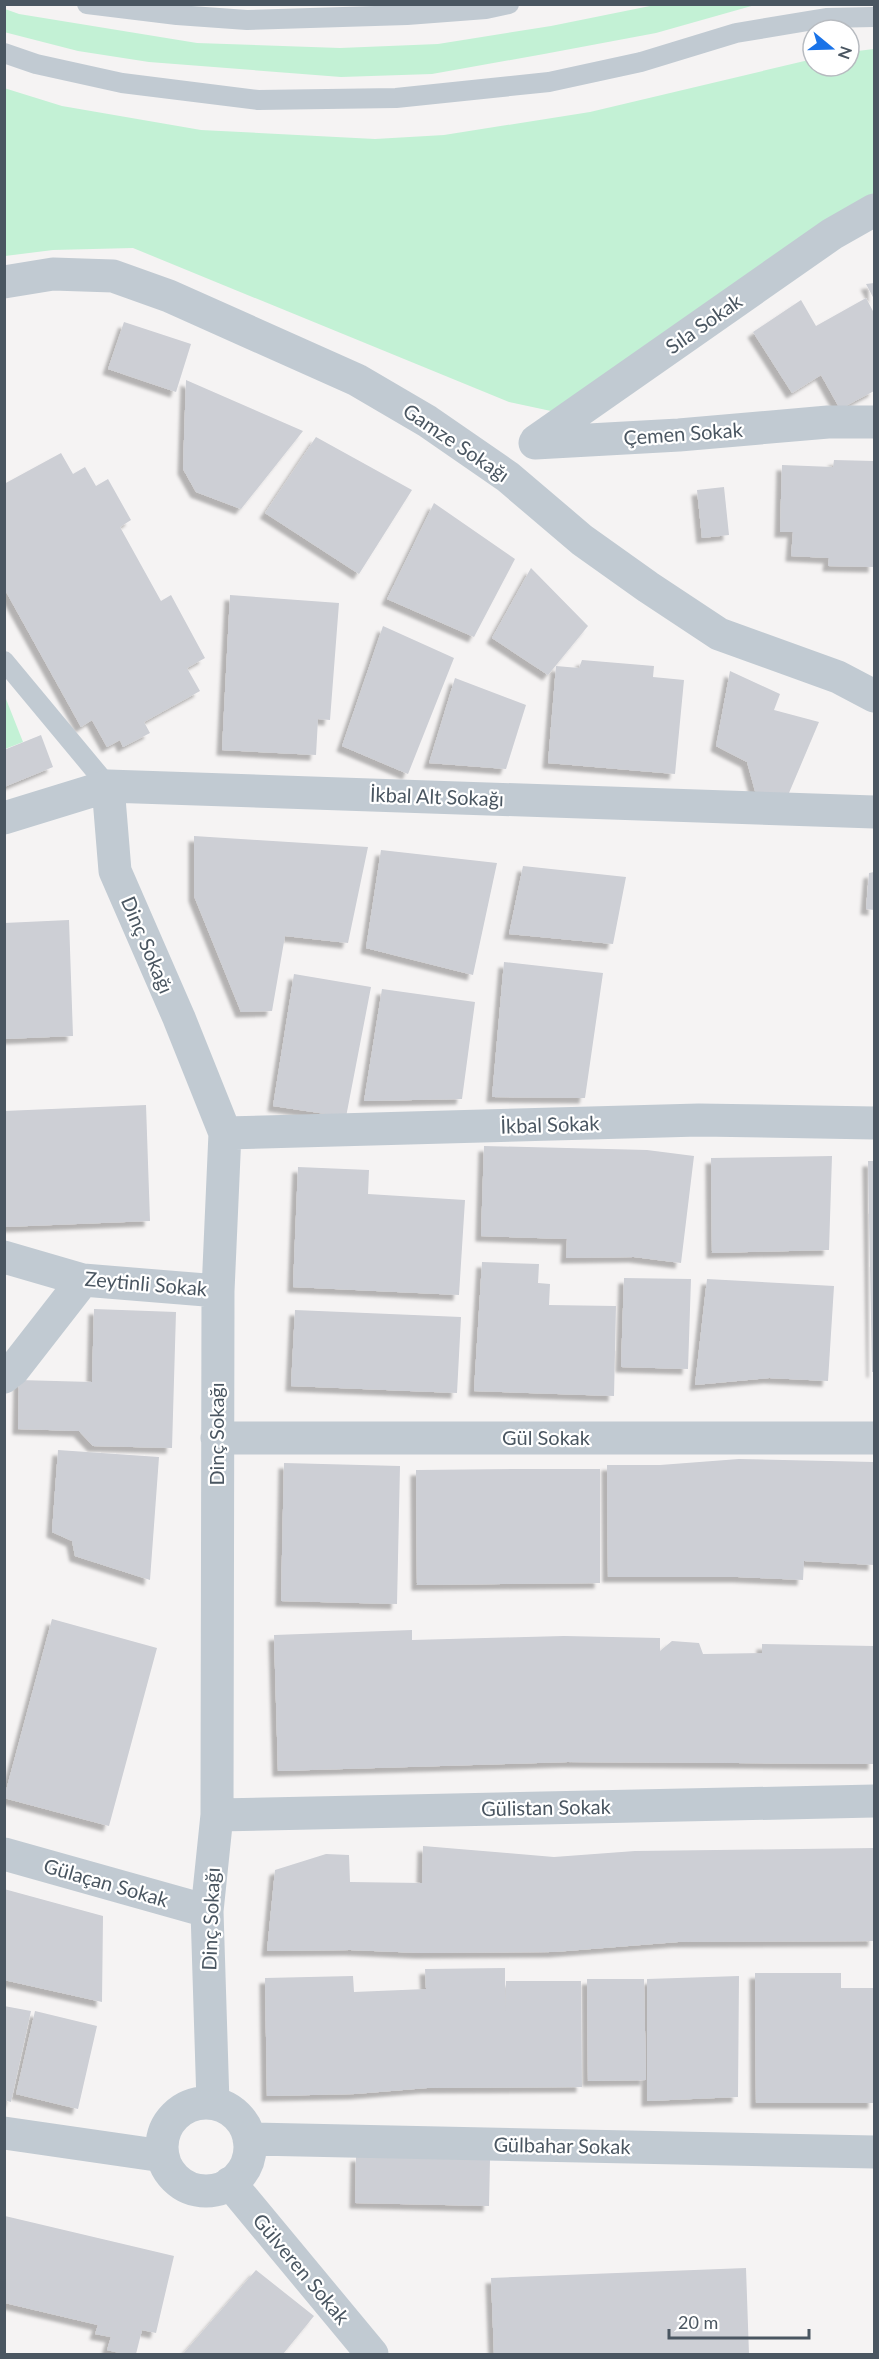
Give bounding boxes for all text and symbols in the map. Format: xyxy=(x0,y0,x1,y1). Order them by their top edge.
north arrow xyxy=(801,18,861,78)
text: N xyxy=(835,44,857,62)
street label: Sıla Sokak xyxy=(661,288,747,358)
street label: Gamze Sokağı xyxy=(399,398,514,486)
street label: Çemen Sokak xyxy=(623,417,744,449)
street label: İkbal Alt Sokağı xyxy=(370,782,504,810)
street label: Dinç Sokağı xyxy=(117,892,179,997)
street label: İkbal Sokak xyxy=(500,1110,601,1138)
street label: Zeytinli Sokak xyxy=(84,1266,209,1300)
street label: Dinç Sokağı xyxy=(204,1382,228,1486)
street label: Gül Sokak xyxy=(502,1425,591,1449)
street label: Gülistan Sokak xyxy=(481,1794,612,1820)
street label: Gülaçan Sokak xyxy=(41,1853,172,1912)
street label: Dinç Sokağı xyxy=(196,1867,224,1971)
street label: Gülbahar Sokak xyxy=(493,2132,632,2158)
street label: Gülveren Sokak xyxy=(249,2208,356,2329)
scale bar xyxy=(669,2302,808,2340)
text: 20 m xyxy=(678,2311,718,2333)

